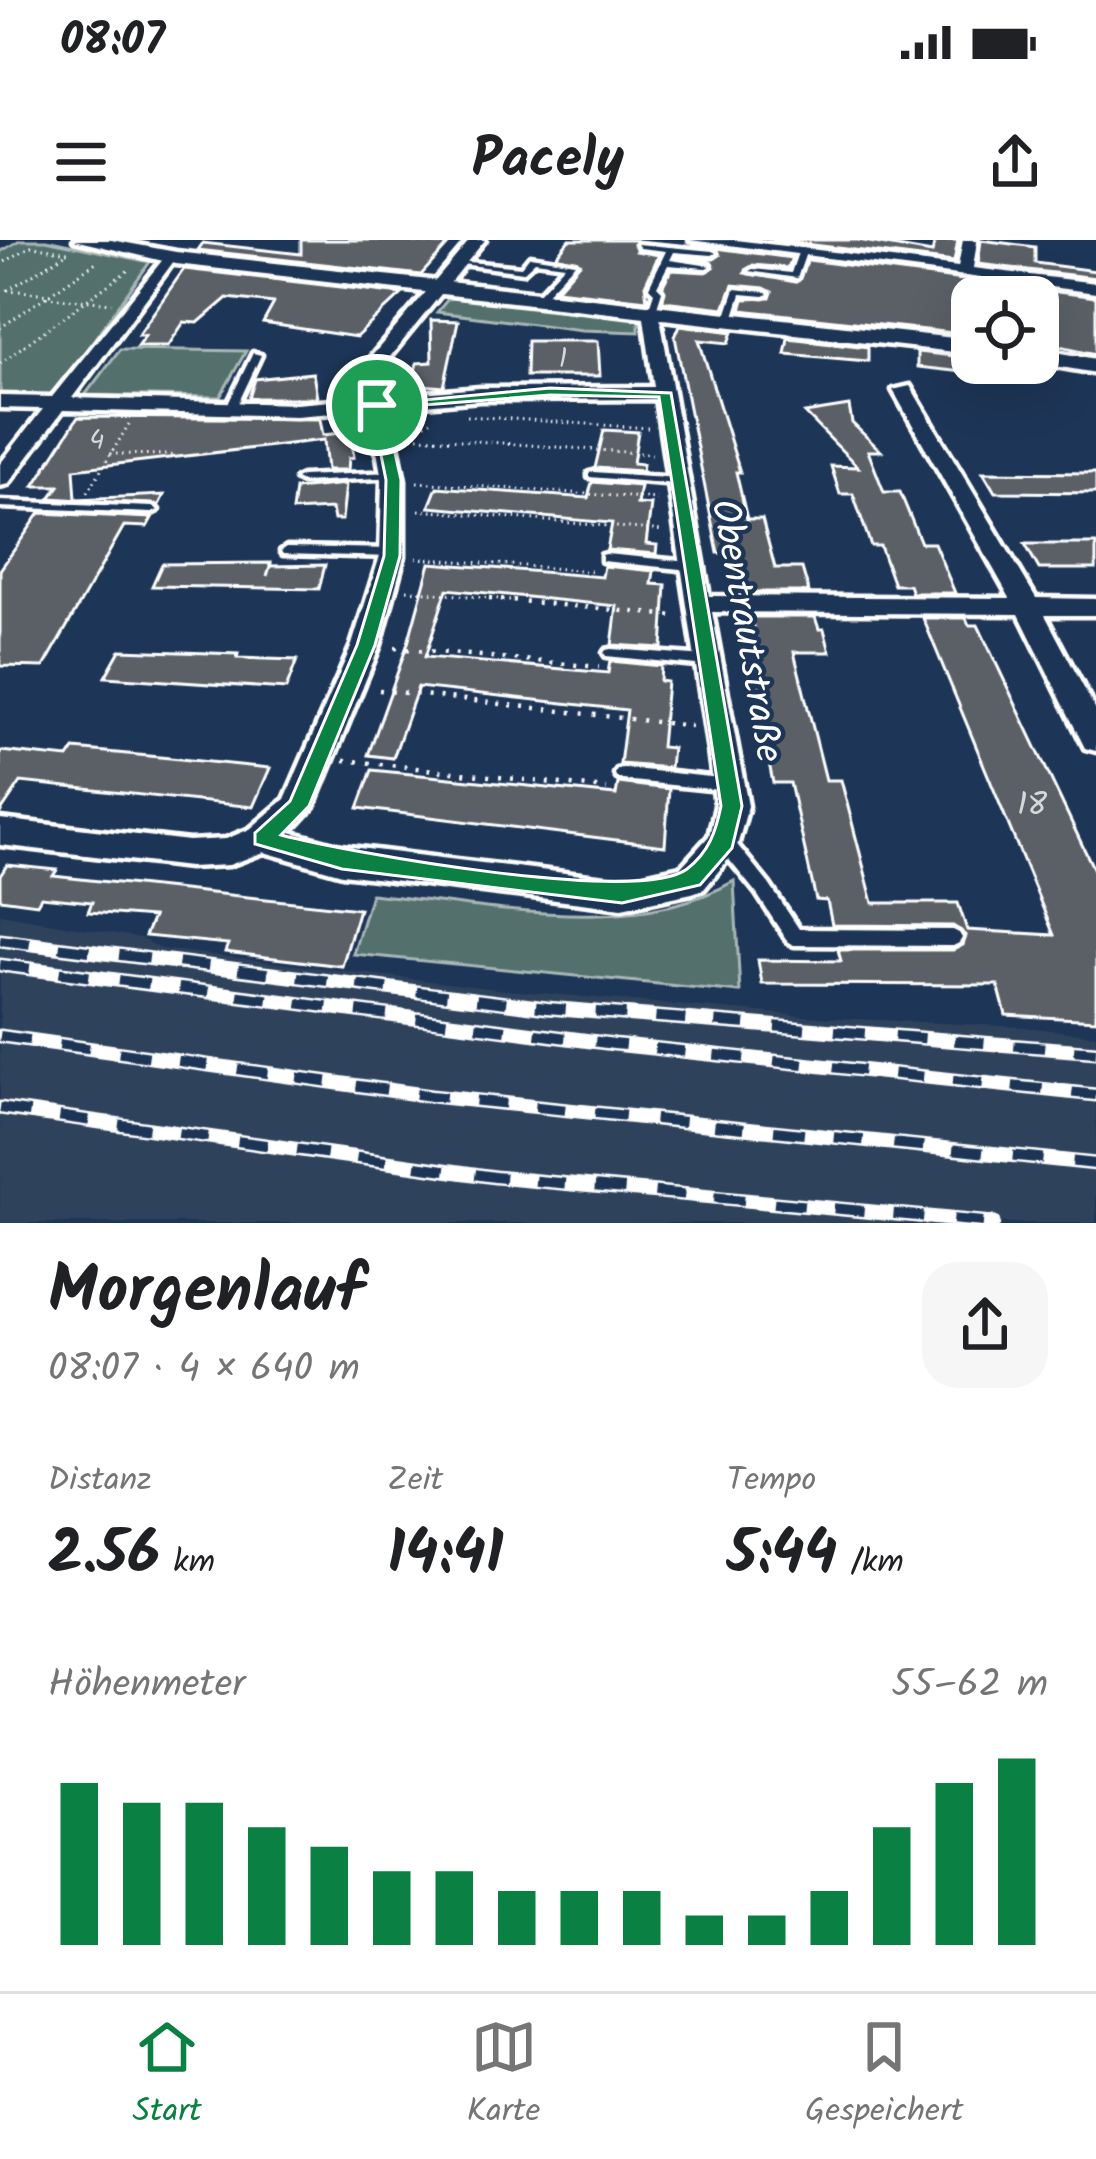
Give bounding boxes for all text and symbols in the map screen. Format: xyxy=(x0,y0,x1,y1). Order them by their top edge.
text: 08:07 xyxy=(60,6,165,78)
text: Pacely xyxy=(472,119,624,205)
icon: menu xyxy=(48,129,114,195)
icon: share xyxy=(982,129,1048,195)
map controls xyxy=(951,276,1059,384)
button: locate xyxy=(951,276,1059,384)
house number: 1 xyxy=(559,338,567,381)
pin xyxy=(326,354,428,456)
icon: arrive xyxy=(344,372,410,438)
house number: 4 xyxy=(90,420,104,463)
street label: Obentrautstraße xyxy=(691,495,799,767)
house number: 18 xyxy=(1017,780,1047,833)
text: Morgenlauf xyxy=(48,1241,364,1346)
button: share xyxy=(922,1262,1048,1388)
text: 08:07 · 4 × 640 m xyxy=(48,1339,360,1401)
text: Distanz xyxy=(48,1455,152,1508)
text: Zeit xyxy=(387,1455,443,1508)
text: Tempo xyxy=(727,1455,816,1508)
text: 2.56 xyxy=(48,1508,160,1604)
text: 14:41 xyxy=(387,1508,504,1604)
text: 5:44 xyxy=(727,1508,837,1604)
text: km xyxy=(160,1537,215,1590)
text: /km xyxy=(837,1537,904,1590)
text: Höhenmeter xyxy=(48,1655,245,1717)
text: 55–62 m xyxy=(891,1655,1048,1717)
tab: Start xyxy=(132,2014,202,2139)
tab: Karte xyxy=(467,2014,540,2139)
tab: Gespeichert xyxy=(805,2014,964,2139)

